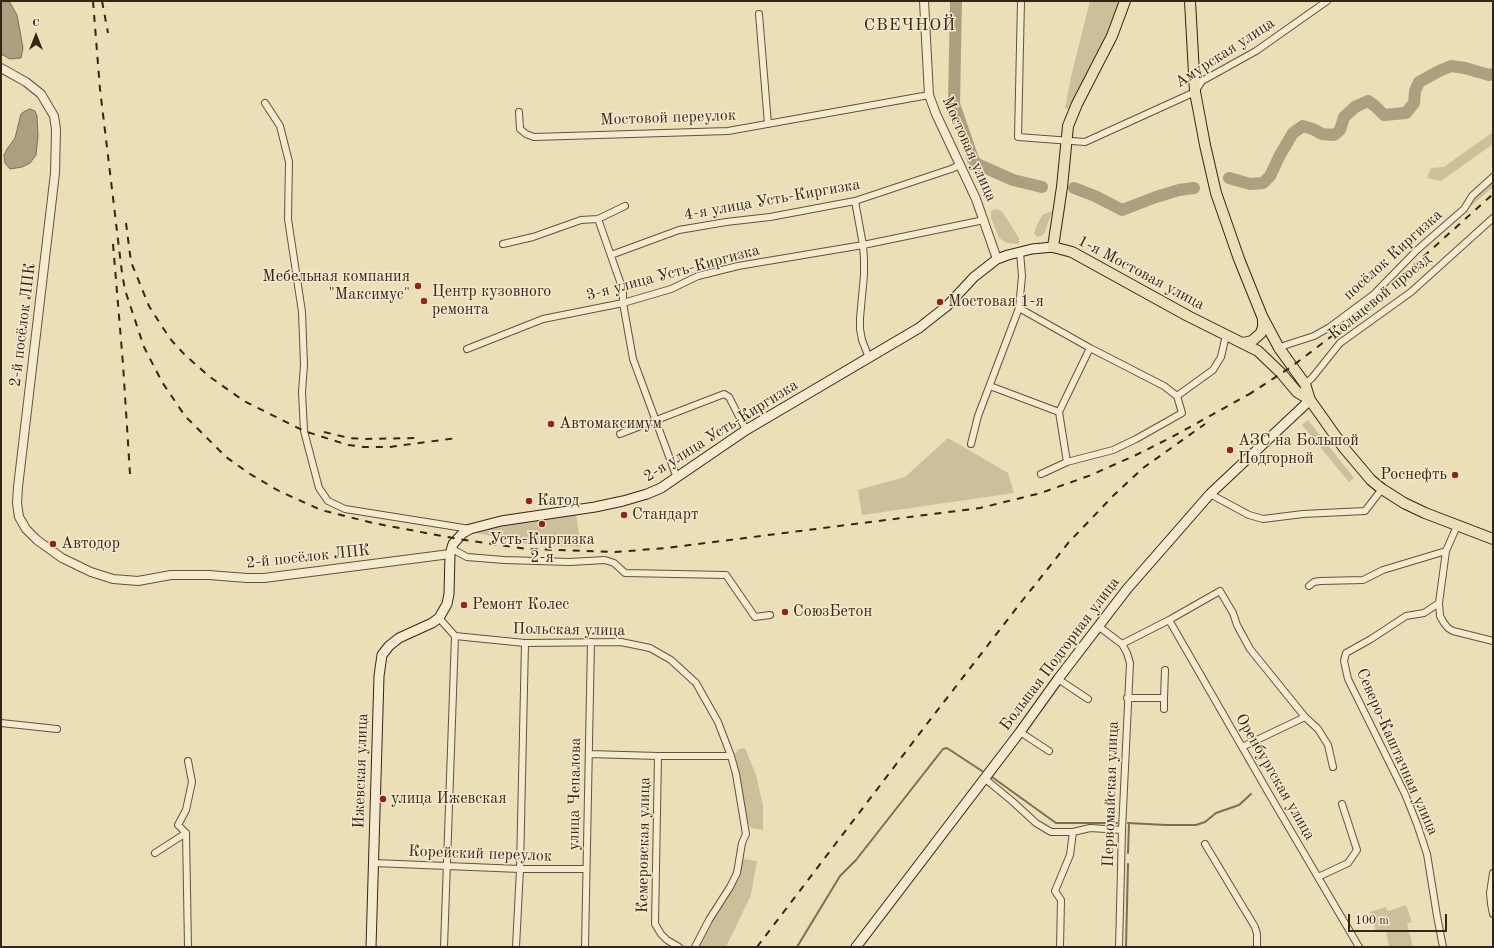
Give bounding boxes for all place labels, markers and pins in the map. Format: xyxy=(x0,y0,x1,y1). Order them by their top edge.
place label: Мебельная компания "Максимус" xyxy=(262,267,410,305)
marker: Мебельная компания "Максимус" xyxy=(413,281,423,291)
place label: Центр кузовного ремонта xyxy=(432,282,551,320)
place label: Мостовая 1-я xyxy=(948,292,1044,312)
marker: Центр кузовного ремонта xyxy=(419,296,429,306)
marker: Мостовая 1-я xyxy=(935,297,945,307)
place label: Автомаксимум xyxy=(559,414,662,434)
marker: Автомаксимум xyxy=(546,419,556,429)
place label: АЗС на Большой Подгорной xyxy=(1238,431,1359,469)
marker: АЗС на Большой Подгорной xyxy=(1225,445,1235,455)
place label: Роснефть xyxy=(1380,465,1447,485)
marker: Роснефть xyxy=(1450,470,1460,480)
place label: Катод xyxy=(537,491,579,511)
marker: Катод xyxy=(524,496,534,506)
place label: Стандарт xyxy=(632,505,699,525)
marker: Стандарт xyxy=(619,510,629,520)
marker: Усть-Киргизка 2-я xyxy=(537,519,547,529)
place label: Усть-Киргизка 2-я xyxy=(489,530,595,568)
place label: Автодор xyxy=(61,534,120,554)
marker: Автодор xyxy=(48,539,58,549)
place label: Ремонт Колес xyxy=(472,595,569,615)
marker: Ремонт Колес xyxy=(459,600,469,610)
place label: СоюзБетон xyxy=(793,602,872,622)
marker: СоюзБетон xyxy=(780,607,790,617)
place label: улица Ижевская xyxy=(391,789,506,809)
marker: улица Ижевская xyxy=(378,794,388,804)

